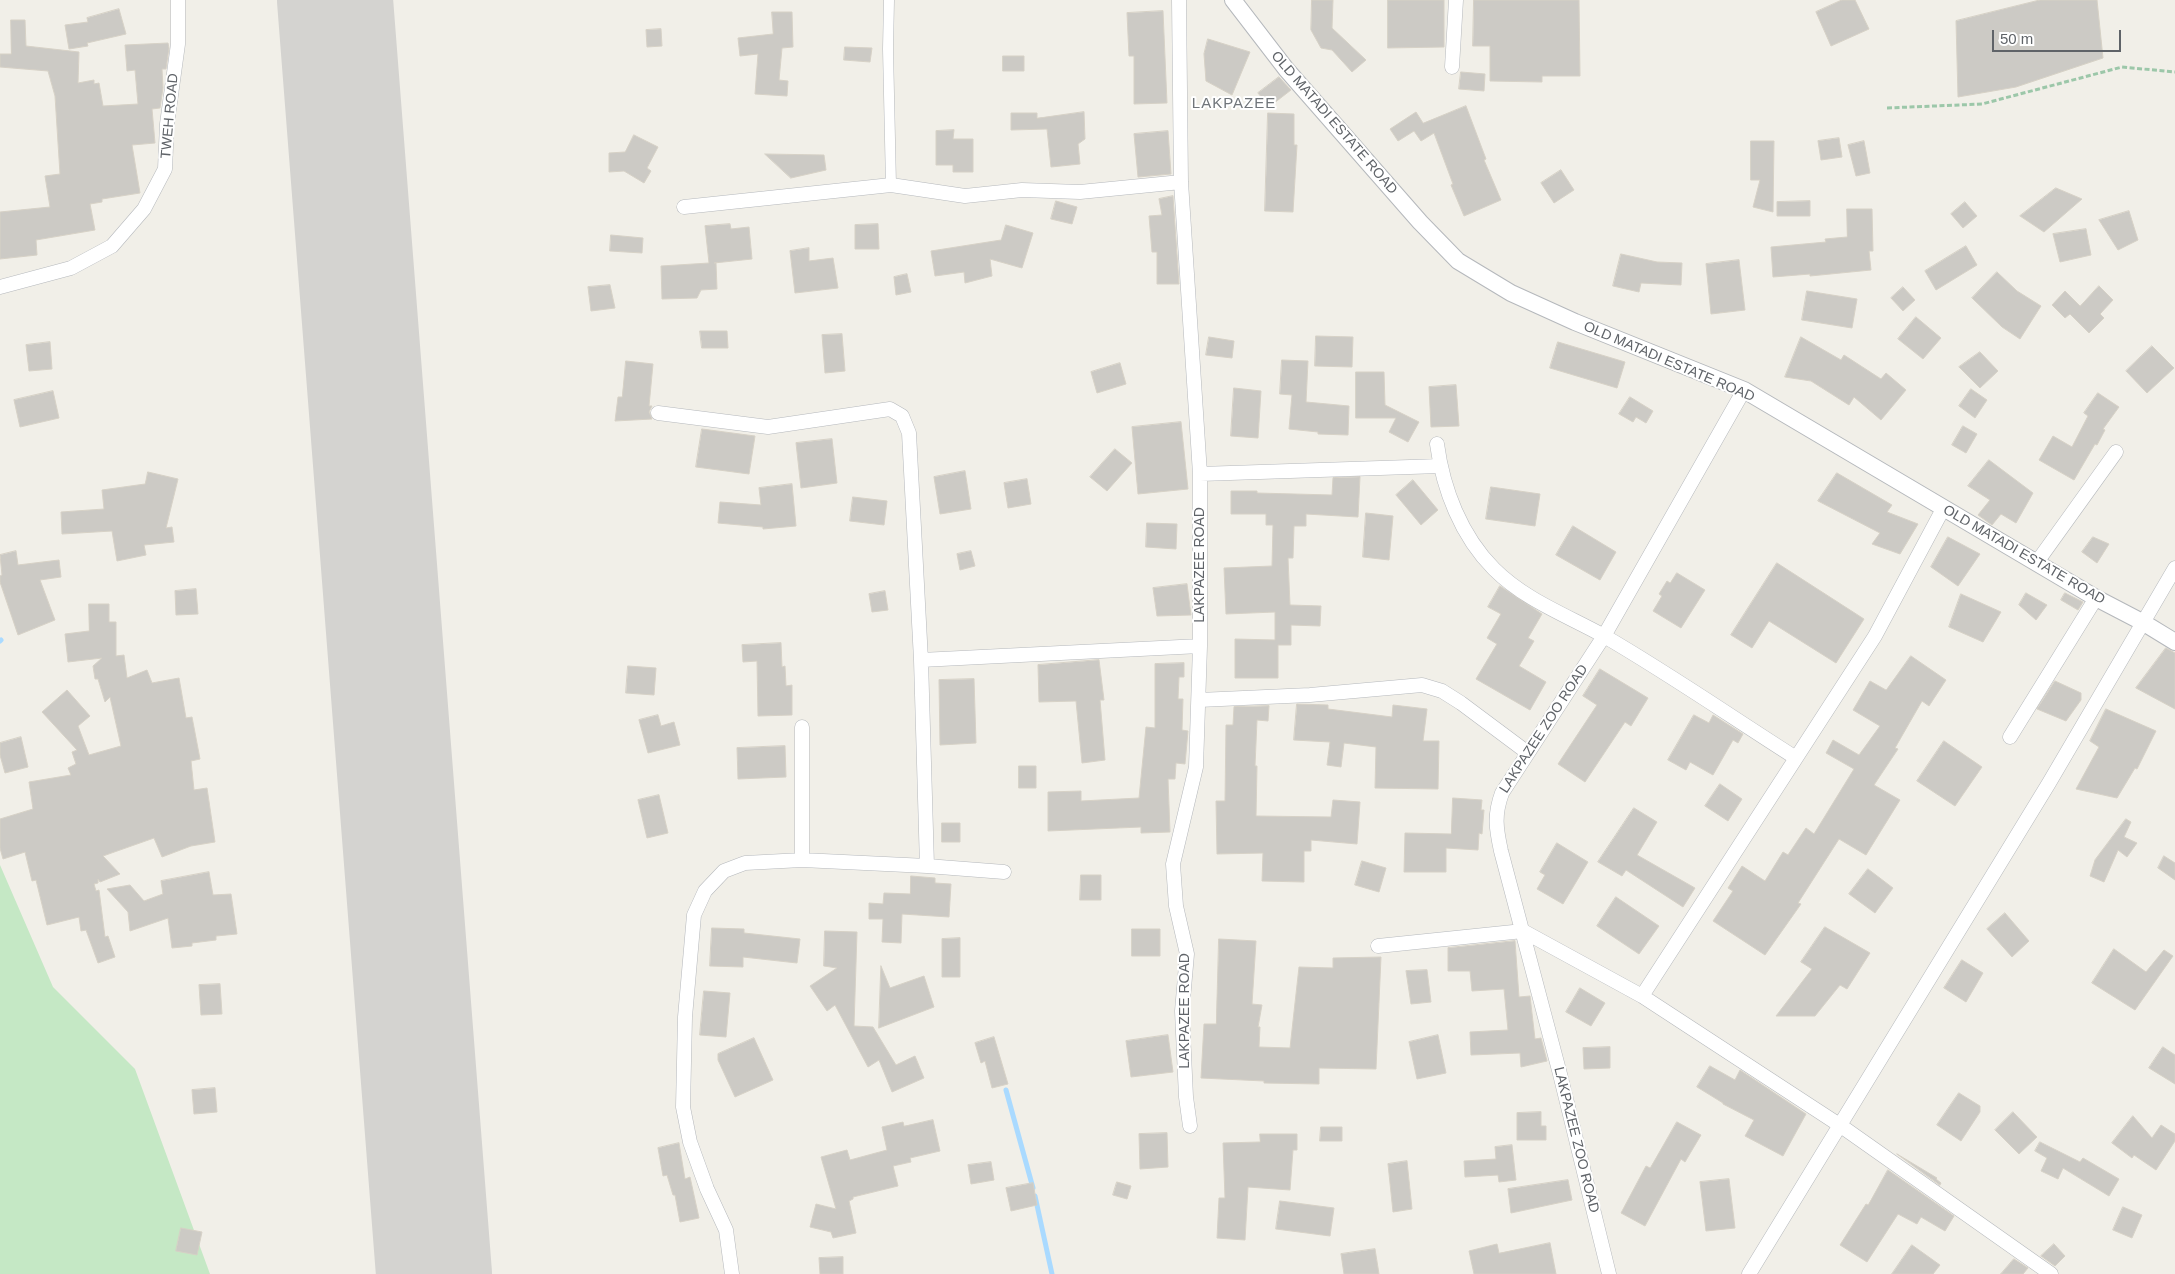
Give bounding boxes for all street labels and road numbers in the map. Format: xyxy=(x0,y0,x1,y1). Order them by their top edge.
street label: OLD MATADI ESTATE ROAD xyxy=(1267,48,1401,198)
street label: TWEH ROAD xyxy=(158,73,182,159)
street label: OLD MATADI ESTATE ROAD xyxy=(1581,318,1757,406)
street label: OLD MATADI ESTATE ROAD xyxy=(1940,502,2108,608)
street label: LAKPAZEE ROAD xyxy=(1192,507,1208,623)
street label: LAKPAZEE ZOO ROAD xyxy=(1496,662,1592,796)
street label: LAKPAZEE ROAD xyxy=(1177,953,1193,1069)
street label: LAKPAZEE ZOO ROAD xyxy=(1550,1065,1602,1215)

